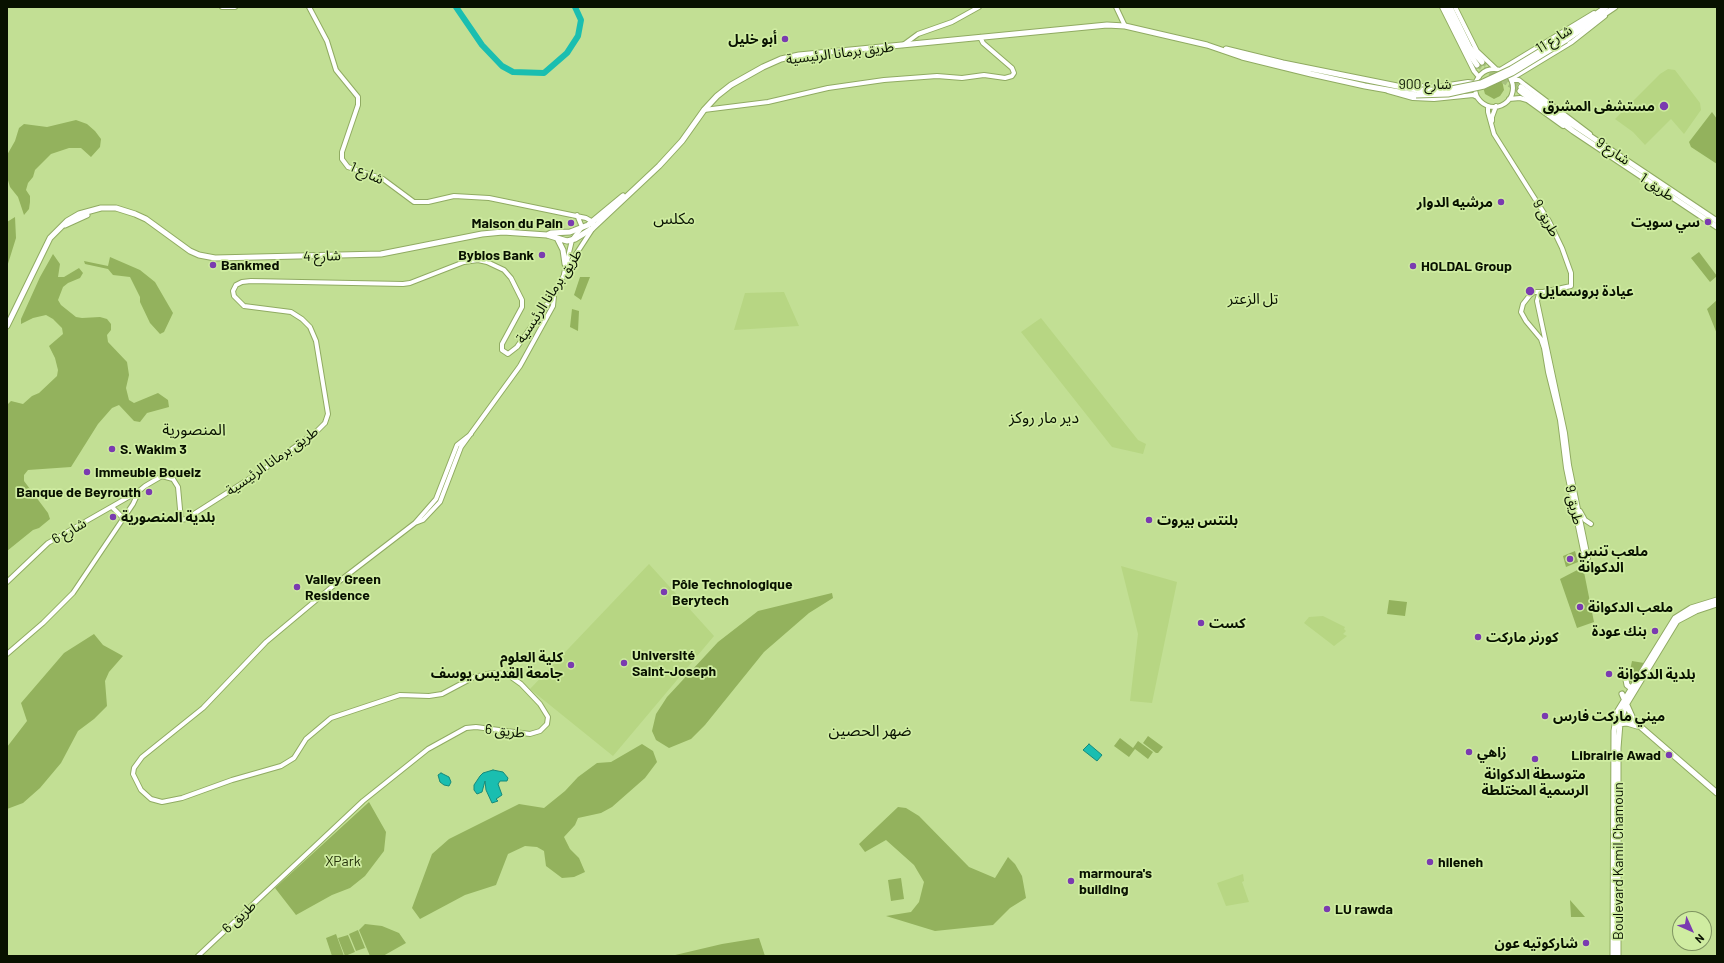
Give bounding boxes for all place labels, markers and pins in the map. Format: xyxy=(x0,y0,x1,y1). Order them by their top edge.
place label: أبو خليل xyxy=(728,31,777,47)
marker: أبو خليل xyxy=(780,34,790,44)
place label: مستشفى المشرق xyxy=(1543,98,1655,114)
marker: مستشفى المشرق xyxy=(1658,100,1670,112)
place label: مرشيه الدوار xyxy=(1417,194,1493,210)
marker: مرشيه الدوار xyxy=(1496,197,1506,207)
place label: سي سويت xyxy=(1631,214,1700,230)
place label: Maison du Pain xyxy=(472,215,563,231)
marker: سي سويت xyxy=(1703,217,1713,227)
marker: Maison du Pain xyxy=(566,218,576,228)
place label: Byblos Bank xyxy=(458,247,534,263)
marker: Byblos Bank xyxy=(537,250,547,260)
place label: Bankmed xyxy=(221,257,279,273)
place label: HOLDAL Group xyxy=(1421,258,1512,274)
marker: Bankmed xyxy=(208,260,218,270)
marker: HOLDAL Group xyxy=(1408,261,1418,271)
place label: عيادة بروسمايل xyxy=(1539,283,1634,299)
marker: عيادة بروسمايل xyxy=(1524,285,1536,297)
place label: S. Wakim 3 xyxy=(120,441,187,457)
marker: S. Wakim 3 xyxy=(107,444,117,454)
place label: Immeuble Boueiz xyxy=(95,464,201,480)
marker: Immeuble Boueiz xyxy=(82,467,92,477)
place label: Banque de Beyrouth xyxy=(16,484,141,500)
marker: Banque de Beyrouth xyxy=(144,487,154,497)
place label: بلدية المنصورية xyxy=(121,509,215,525)
marker: بلدية المنصورية xyxy=(108,512,118,522)
place label: بلنتس بيروت xyxy=(1157,512,1238,528)
marker: بلنتس بيروت xyxy=(1144,515,1154,525)
place label: ملعب تنس الدكوانة xyxy=(1578,543,1648,576)
marker: ملعب تنس الدكوانة xyxy=(1565,554,1575,564)
place label: Valley Green Residence xyxy=(305,571,381,604)
place label: Pôle Technologique Berytech xyxy=(672,576,793,608)
marker: Valley Green Residence xyxy=(292,582,302,592)
marker: Pôle Technologique Berytech xyxy=(659,587,669,597)
place label: ملعب الدكوانة xyxy=(1588,599,1673,615)
marker: ملعب الدكوانة xyxy=(1575,602,1585,612)
place label: كست xyxy=(1209,615,1246,631)
marker: كست xyxy=(1196,618,1206,628)
place label: بنك عودة xyxy=(1592,623,1647,639)
marker: بنك عودة xyxy=(1650,626,1660,636)
place label: كورنر ماركت xyxy=(1486,629,1559,645)
marker: كورنر ماركت xyxy=(1473,632,1483,642)
place label: Université Saint-Joseph xyxy=(632,647,716,680)
place label: كلية العلوم جامعة القديس يوسف xyxy=(431,649,563,682)
marker: Université Saint-Joseph xyxy=(619,658,629,668)
marker: كلية العلوم جامعة القديس يوسف xyxy=(566,660,576,670)
place label: بلدية الدكوانة xyxy=(1617,666,1696,682)
marker: بلدية الدكوانة xyxy=(1604,669,1614,679)
place label: ميني ماركت فارس xyxy=(1553,708,1665,724)
marker: ميني ماركت فارس xyxy=(1540,711,1550,721)
place label: زاهي xyxy=(1477,744,1506,760)
marker: زاهي xyxy=(1464,747,1474,757)
place label: Librairie Awad xyxy=(1571,747,1661,763)
marker: Librairie Awad xyxy=(1664,750,1674,760)
marker: متوسطة الدكوانة الرسمية المختلطة xyxy=(1530,754,1540,764)
place label: متوسطة الدكوانة الرسمية المختلطة xyxy=(1481,766,1589,798)
place label: hileneh xyxy=(1438,854,1483,870)
marker: hileneh xyxy=(1425,857,1435,867)
place label: marmoura's building xyxy=(1079,865,1152,898)
marker: marmoura's building xyxy=(1066,876,1076,886)
place label: LU rawda xyxy=(1335,901,1393,917)
marker: LU rawda xyxy=(1322,904,1332,914)
place label: شاركوتيه عون xyxy=(1495,935,1578,951)
marker: شاركوتيه عون xyxy=(1581,938,1591,948)

